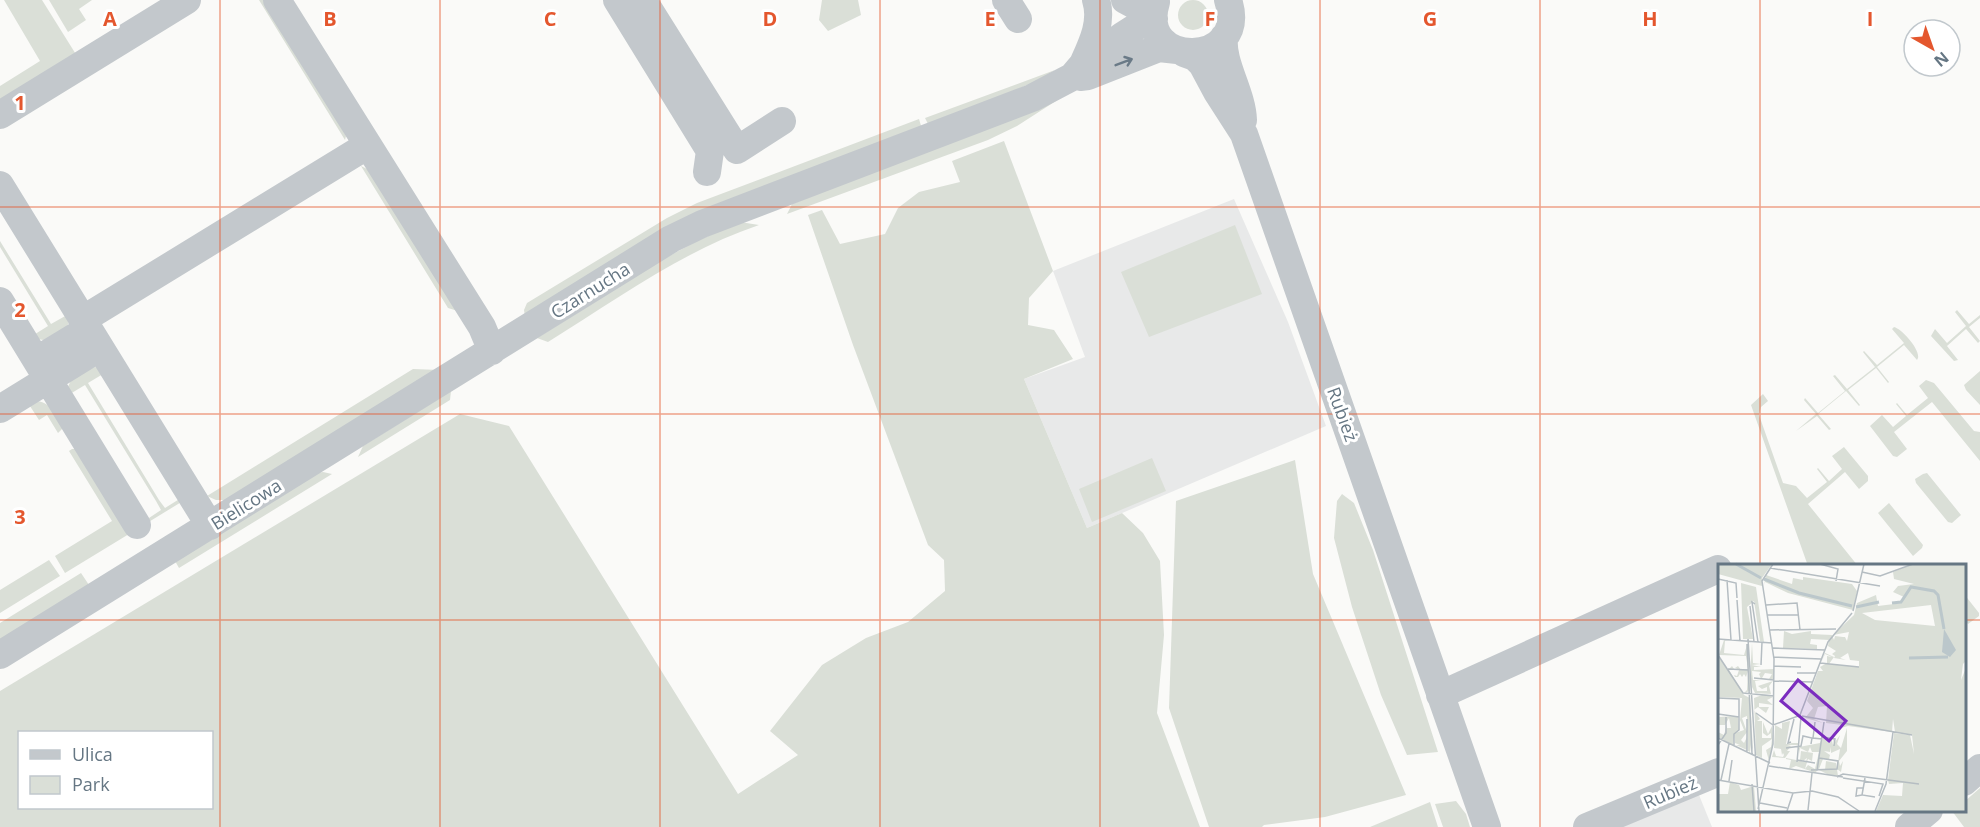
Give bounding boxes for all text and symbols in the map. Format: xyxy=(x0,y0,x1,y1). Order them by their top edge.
text: A xyxy=(103,5,117,32)
text: B xyxy=(323,5,337,32)
text: C xyxy=(544,5,557,32)
text: D xyxy=(763,5,777,32)
text: E xyxy=(984,5,996,32)
text: F xyxy=(1205,5,1215,32)
text: G xyxy=(1423,5,1437,32)
text: H xyxy=(1642,5,1658,32)
text: I xyxy=(1867,5,1873,32)
north arrow xyxy=(1902,18,1962,78)
text: N xyxy=(1930,47,1954,72)
one-way arrow xyxy=(1115,56,1133,67)
text: 1 xyxy=(14,89,26,116)
street label: Czarnucha xyxy=(546,256,634,324)
text: 2 xyxy=(14,296,26,323)
street label: Rubież xyxy=(1322,383,1364,445)
street label: Bielicowa xyxy=(206,473,286,535)
text: 3 xyxy=(14,503,26,530)
inset map xyxy=(1718,564,1965,812)
legend xyxy=(18,731,213,809)
text: Ulica xyxy=(72,742,113,766)
street label: Rubież xyxy=(1639,770,1701,814)
text: Park xyxy=(72,772,110,796)

